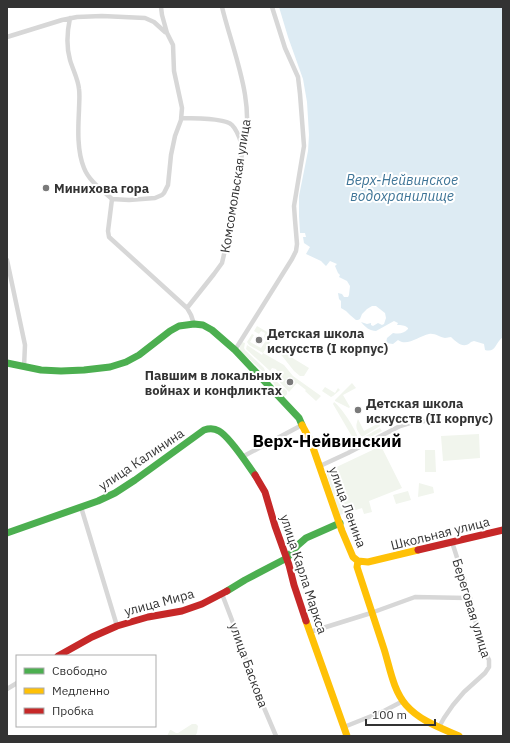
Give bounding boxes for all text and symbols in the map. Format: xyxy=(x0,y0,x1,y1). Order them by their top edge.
street label: Комсомольская улица xyxy=(217,118,254,254)
water label: Верх-Нейвинское водохранилище xyxy=(346,171,458,205)
place label: Минихова гора xyxy=(54,180,149,197)
marker: Минихова гора xyxy=(41,183,51,193)
place label: Детская школа искусств (I корпус) xyxy=(267,325,388,357)
marker: Детская школа искусств (I корпус) xyxy=(254,335,264,345)
place label: Павшим в локальных войнах и конфликтах xyxy=(145,367,283,399)
marker: Павшим в локальных войнах и конфликтах xyxy=(285,377,295,387)
place label: Детская школа искусств (II корпус) xyxy=(366,395,493,427)
marker: Детская школа искусств (II корпус) xyxy=(353,405,363,415)
street label: улица Калинина xyxy=(95,425,187,494)
district label: Верх-Нейвинский xyxy=(252,430,402,452)
street label: улица Ленина xyxy=(325,464,370,550)
street label: улица Карла Маркса xyxy=(276,512,331,636)
street label: Школьная улица xyxy=(389,513,491,554)
street label: Береговая улица xyxy=(448,556,495,660)
street label: улица Мира xyxy=(122,585,196,620)
street label: улица Баскова xyxy=(225,620,272,710)
legend xyxy=(16,655,156,727)
text: Свободно xyxy=(52,663,108,678)
text: Медленно xyxy=(52,683,110,698)
scale bar xyxy=(366,701,435,727)
text: Пробка xyxy=(52,703,94,718)
text: 100 m xyxy=(372,707,407,722)

